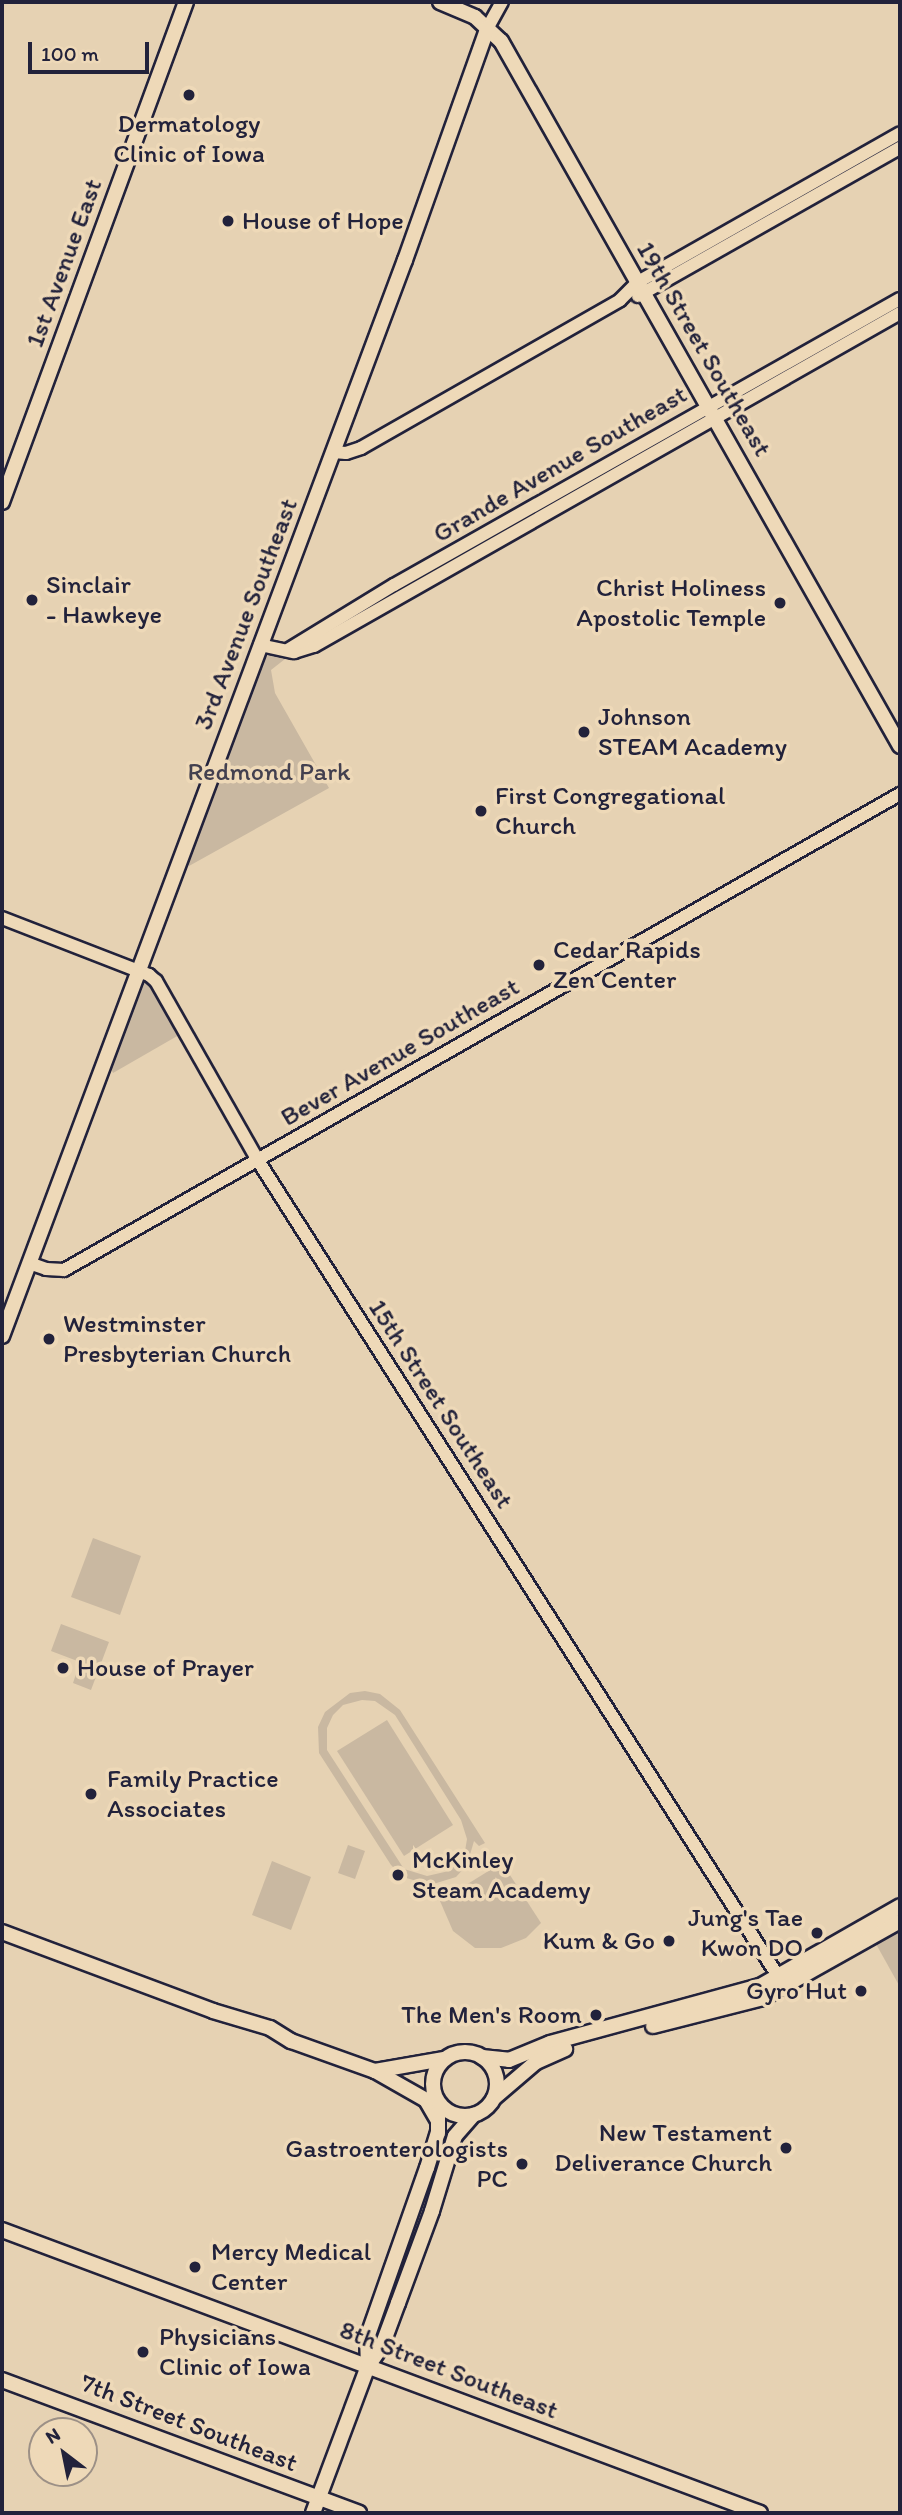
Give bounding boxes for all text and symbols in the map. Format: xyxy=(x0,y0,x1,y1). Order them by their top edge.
scale bar xyxy=(32,28,152,72)
text: 100 m xyxy=(41,41,99,66)
marker: Dermatology Clinic of Iowa xyxy=(179,85,199,105)
place label: Dermatology Clinic of Iowa xyxy=(113,108,265,170)
street label: 1st Avenue East xyxy=(19,175,109,351)
place label: House of Hope xyxy=(242,205,404,237)
marker: House of Hope xyxy=(220,213,236,229)
street label: 19th Street Southeast xyxy=(630,236,778,462)
street label: Grande Avenue Southeast xyxy=(428,379,692,549)
street label: 3rd Avenue Southeast xyxy=(188,494,304,734)
place label: Sinclair - Hawkeye xyxy=(46,569,162,630)
place label: Christ Holiness Apostolic Temple xyxy=(577,572,766,634)
marker: Sinclair - Hawkeye xyxy=(24,592,40,608)
marker: Christ Holiness Apostolic Temple xyxy=(772,595,788,611)
place label: Johnson STEAM Academy xyxy=(598,701,787,762)
marker: Johnson STEAM Academy xyxy=(576,724,592,740)
park label: Redmond Park xyxy=(188,756,350,788)
place label: First Congregational Church xyxy=(495,780,725,842)
marker: First Congregational Church xyxy=(473,803,489,819)
place label: Cedar Rapids Zen Center xyxy=(553,934,700,996)
marker: Cedar Rapids Zen Center xyxy=(531,957,547,973)
street label: Bever Avenue Southeast xyxy=(276,971,524,1133)
street label: 15th Street Southeast xyxy=(362,1294,520,1514)
place label: Westminster Presbyterian Church xyxy=(63,1308,292,1370)
marker: Westminster Presbyterian Church xyxy=(41,1331,57,1347)
place label: House of Prayer xyxy=(77,1652,255,1684)
marker: House of Prayer xyxy=(55,1660,71,1676)
place label: Family Practice Associates xyxy=(107,1763,279,1824)
marker: Family Practice Associates xyxy=(81,1784,101,1804)
place label: McKinley Steam Academy xyxy=(412,1844,591,1906)
marker: McKinley Steam Academy xyxy=(390,1867,406,1883)
place label: Jung's Tae Kwon DO xyxy=(688,1902,803,1964)
place label: Kum & Go xyxy=(543,1925,655,1957)
marker: Jung's Tae Kwon DO xyxy=(809,1925,825,1941)
marker: Kum & Go xyxy=(661,1933,677,1949)
place label: Gyro Hut xyxy=(746,1975,847,2007)
marker: Gyro Hut xyxy=(853,1983,869,1999)
place label: The Men's Room xyxy=(401,1999,582,2031)
marker: The Men's Room xyxy=(588,2007,604,2023)
place label: New Testament Deliverance Church xyxy=(554,2117,772,2178)
place label: Gastroenterologists PC xyxy=(285,2133,508,2194)
marker: New Testament Deliverance Church xyxy=(778,2140,794,2156)
marker: Gastroenterologists PC xyxy=(514,2156,530,2172)
place label: Mercy Medical Center xyxy=(211,2236,371,2298)
marker: Mercy Medical Center xyxy=(185,2257,205,2277)
street label: 8th Street Southeast xyxy=(336,2314,562,2426)
place label: Physicians Clinic of Iowa xyxy=(159,2321,311,2382)
marker: Physicians Clinic of Iowa xyxy=(133,2342,153,2362)
street label: 7th Street Southeast xyxy=(76,2367,302,2479)
north arrow xyxy=(28,2417,98,2487)
text: N xyxy=(41,2422,64,2449)

